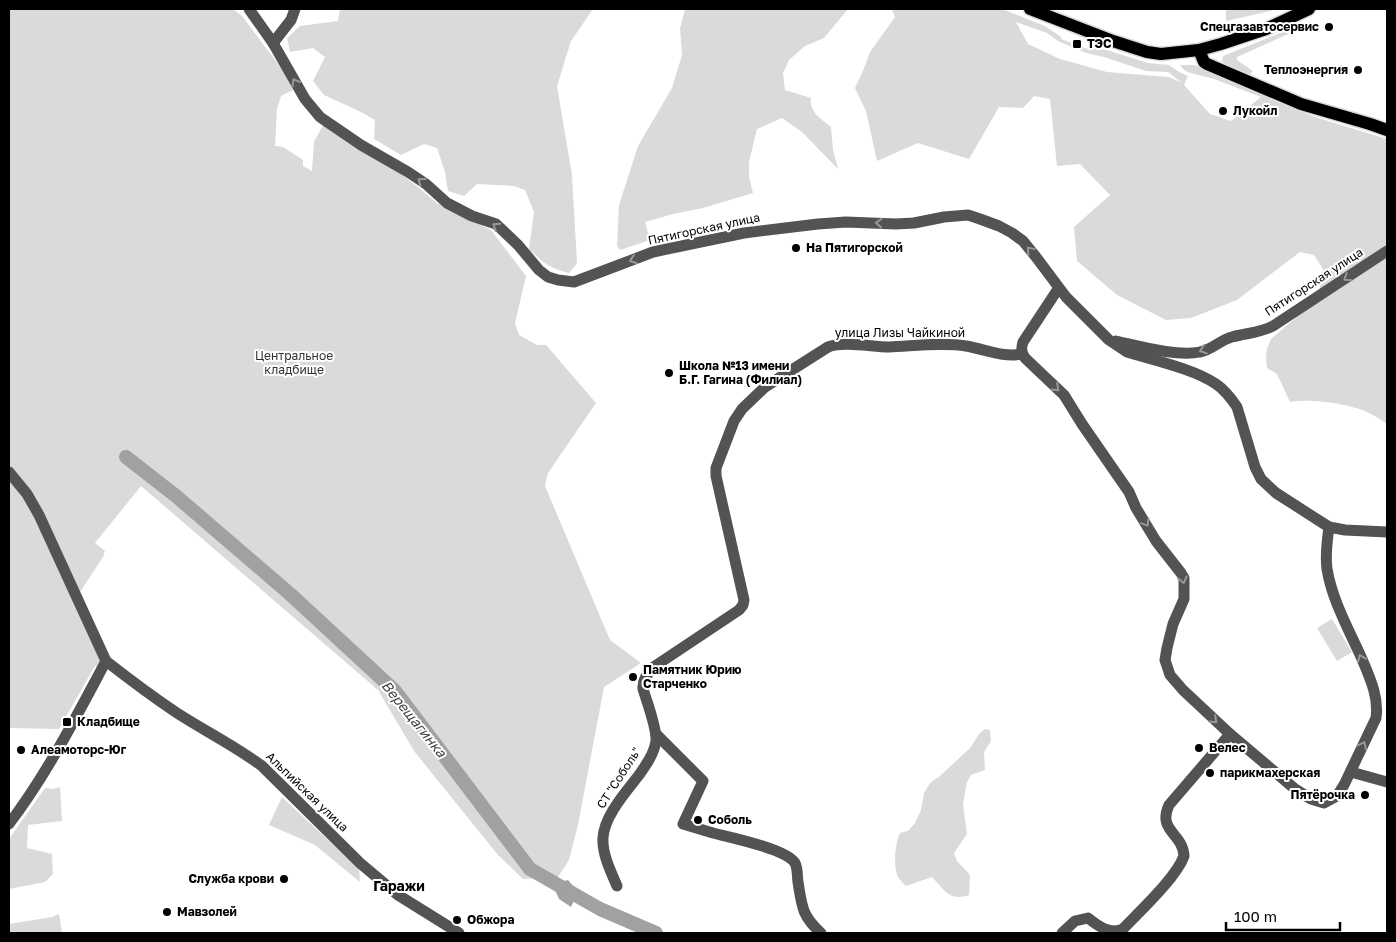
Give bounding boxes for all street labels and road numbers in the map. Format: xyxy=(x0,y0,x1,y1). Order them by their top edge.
street label: Пятигорская улица xyxy=(647,209,761,248)
street label: Пятигорская улица xyxy=(1262,244,1366,319)
street label: улица Лизы Чайкиной xyxy=(835,325,965,340)
street label: СТ "Соболь" xyxy=(593,744,644,811)
street label: Альпийская улица xyxy=(263,749,352,835)

